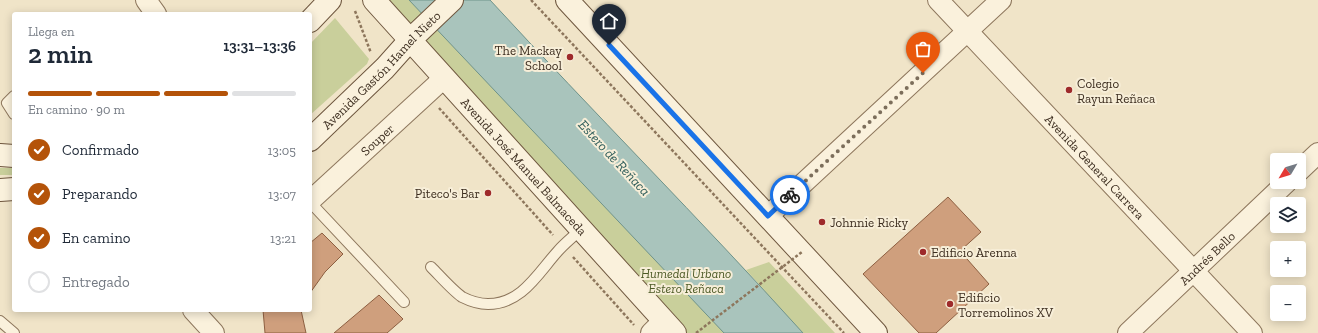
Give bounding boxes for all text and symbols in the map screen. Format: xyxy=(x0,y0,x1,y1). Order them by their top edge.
pin xyxy=(592,4,626,45)
street label: Avenida Gastón Hamel Nieto xyxy=(319,7,444,132)
icon: home xyxy=(598,10,620,32)
text: Llega en xyxy=(28,24,75,39)
pin xyxy=(906,32,940,73)
text: 13:31–13:36 xyxy=(223,37,296,55)
text: 2 min xyxy=(28,38,92,70)
icon: bag xyxy=(912,38,934,60)
place label: The Mackay School xyxy=(495,43,563,73)
marker: The Mackay School xyxy=(565,52,575,62)
place label: Colegio Rayun Reñaca xyxy=(1077,76,1156,106)
marker: Colegio Rayun Reñaca xyxy=(1064,85,1074,95)
street label: Avenida José Manuel Balmaceda xyxy=(458,94,591,239)
text: En camino · 90 m xyxy=(28,102,125,117)
street label: Avenida General Carrera xyxy=(1042,111,1148,223)
water label: Estero de Reñaca xyxy=(574,116,654,200)
street label: Souper xyxy=(357,121,397,158)
icon: check xyxy=(28,139,50,161)
text: Confirmado xyxy=(62,141,139,159)
text: 13:05 xyxy=(268,143,296,158)
north arrow xyxy=(1270,153,1306,189)
map controls xyxy=(1270,153,1306,321)
courier xyxy=(770,175,810,215)
icon: check xyxy=(28,183,50,205)
icon: bike xyxy=(779,184,801,206)
text: Preparando xyxy=(62,185,138,203)
place label: Piteco's Bar xyxy=(415,186,480,201)
text: 13:07 xyxy=(268,187,296,202)
marker: Piteco's Bar xyxy=(483,188,493,198)
button: layers xyxy=(1270,197,1306,233)
place label: Johnnie Ricky xyxy=(830,215,909,230)
marker: Johnnie Ricky xyxy=(817,217,827,227)
icon: check xyxy=(28,227,50,249)
street label: Andrés Bello xyxy=(1176,228,1238,288)
text: En camino xyxy=(62,229,130,247)
text: 13:21 xyxy=(270,231,296,246)
button: + xyxy=(1270,241,1306,277)
place label: Edificio Arenna xyxy=(931,245,1018,260)
marker: Edificio Arenna xyxy=(918,247,928,257)
park label: Humedal Urbano Estero Reñaca xyxy=(641,266,731,296)
text: Entregado xyxy=(62,273,130,291)
button: − xyxy=(1270,285,1306,321)
place label: Edificio Torremolinos XV xyxy=(958,290,1054,320)
marker: Edificio Torremolinos XV xyxy=(945,299,955,309)

